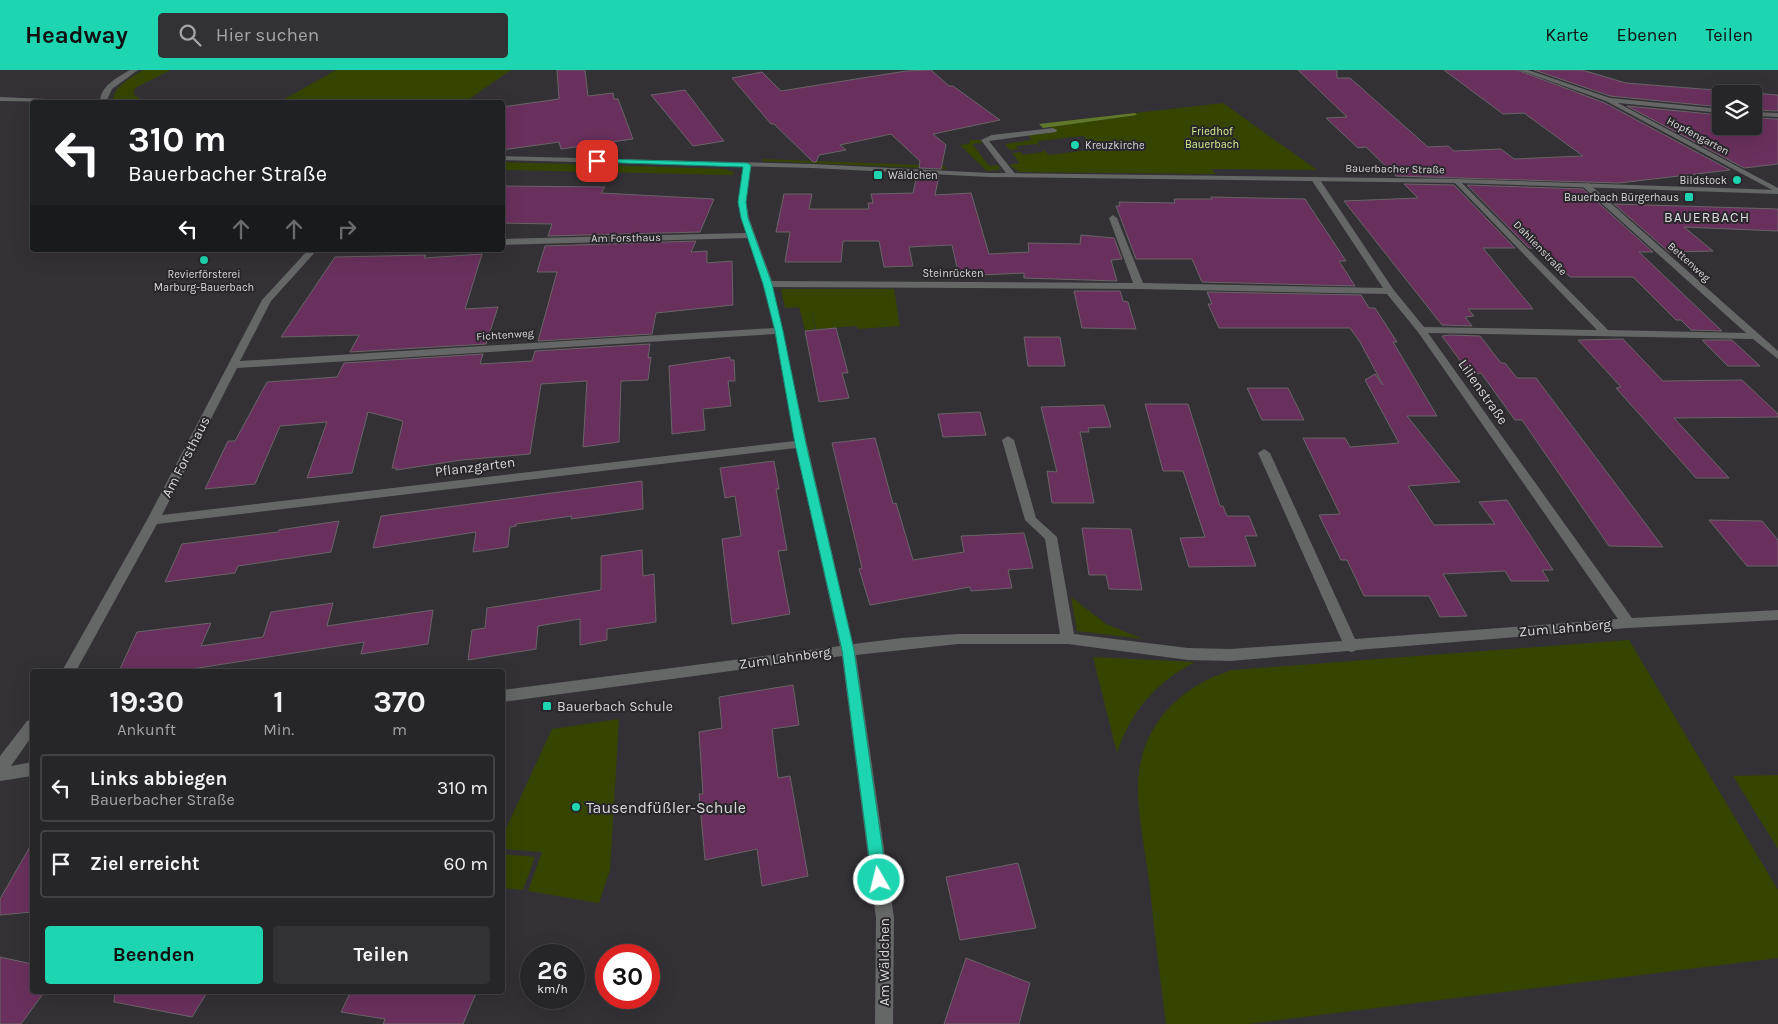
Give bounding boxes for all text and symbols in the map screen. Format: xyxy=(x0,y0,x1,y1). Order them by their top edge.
search box xyxy=(158,13,508,58)
text: Headway xyxy=(25,21,128,49)
icon: search xyxy=(176,21,204,49)
text: Hier suchen xyxy=(216,24,319,46)
text: Karte xyxy=(1545,24,1589,46)
text: Ebenen xyxy=(1617,24,1678,46)
text: Teilen xyxy=(1706,24,1753,46)
map controls xyxy=(1712,85,1762,135)
button: layers xyxy=(1712,85,1762,135)
street label: Hopfengarten xyxy=(1665,114,1731,158)
text: 310 m xyxy=(128,119,226,160)
icon: left xyxy=(45,120,110,185)
park label: Friedhof Bauerbach xyxy=(1185,125,1239,151)
marker: Kreuzkirche xyxy=(1069,139,1081,151)
place label: Kreuzkirche xyxy=(1085,139,1145,152)
pin xyxy=(576,140,618,182)
icon: arrive xyxy=(583,147,611,175)
text: Bauerbacher Straße xyxy=(128,161,327,187)
street label: Bauerbacher Straße xyxy=(1345,162,1445,176)
marker: Wäldchen xyxy=(872,169,884,181)
place label: Wäldchen xyxy=(888,169,938,182)
place label: Bildstock xyxy=(1679,174,1727,187)
marker: Bildstock xyxy=(1731,174,1743,186)
place label: Bauerbach Bürgerhaus xyxy=(1564,191,1679,204)
marker: Bauerbach Bürgerhaus xyxy=(1683,191,1695,203)
district label: BAUERBACH xyxy=(1664,209,1750,226)
icon: left xyxy=(174,215,202,243)
icon: ahead xyxy=(227,215,255,243)
icon: ahead xyxy=(280,215,308,243)
icon: right xyxy=(333,215,361,243)
street label: Dahlienstraße xyxy=(1511,218,1570,278)
street label: Am Forsthaus xyxy=(591,231,661,245)
street label: Bettenweg xyxy=(1665,239,1714,285)
marker: Revierförsterei Marburg-Bauerbach xyxy=(198,254,210,266)
street label: Steinrücken xyxy=(922,267,984,280)
place label: Revierförsterei Marburg-Bauerbach xyxy=(154,268,254,294)
street label: Fichtenweg xyxy=(476,326,535,343)
street label: Lilienstraße xyxy=(1454,356,1512,428)
street label: Am Forsthaus xyxy=(158,414,214,500)
street label: Pflanzgarten xyxy=(434,454,516,480)
street label: Zum Lahnberg xyxy=(1518,615,1612,641)
street label: Zum Lahnberg xyxy=(738,643,832,673)
text: 19:30 xyxy=(109,684,184,720)
text: 1 xyxy=(273,684,284,720)
text: 370 xyxy=(373,684,426,720)
place label: Bauerbach Schule xyxy=(557,698,673,715)
marker: Bauerbach Schule xyxy=(541,700,553,712)
text: Ankunft xyxy=(117,720,176,739)
text: Min. xyxy=(263,720,294,739)
text: m xyxy=(392,720,407,739)
text: Links abbiegen xyxy=(90,768,227,790)
icon: left xyxy=(47,774,75,802)
text: 310 m xyxy=(437,777,488,799)
text: Bauerbacher Straße xyxy=(90,790,235,809)
place label: Tausendfüßler-Schule xyxy=(586,798,746,817)
marker: Tausendfüßler-Schule xyxy=(570,801,582,813)
icon: arrive xyxy=(47,850,75,878)
text: Ziel erreicht xyxy=(90,853,200,875)
text: 60 m xyxy=(444,853,488,875)
position arrow xyxy=(852,853,904,905)
street label: Am Wäldchen xyxy=(876,918,893,1006)
button: Beenden xyxy=(45,926,263,984)
button: Teilen xyxy=(273,926,490,984)
speed limit sign: 30 xyxy=(595,944,660,1009)
text: 26 xyxy=(537,956,568,985)
text: km/h xyxy=(537,982,568,996)

